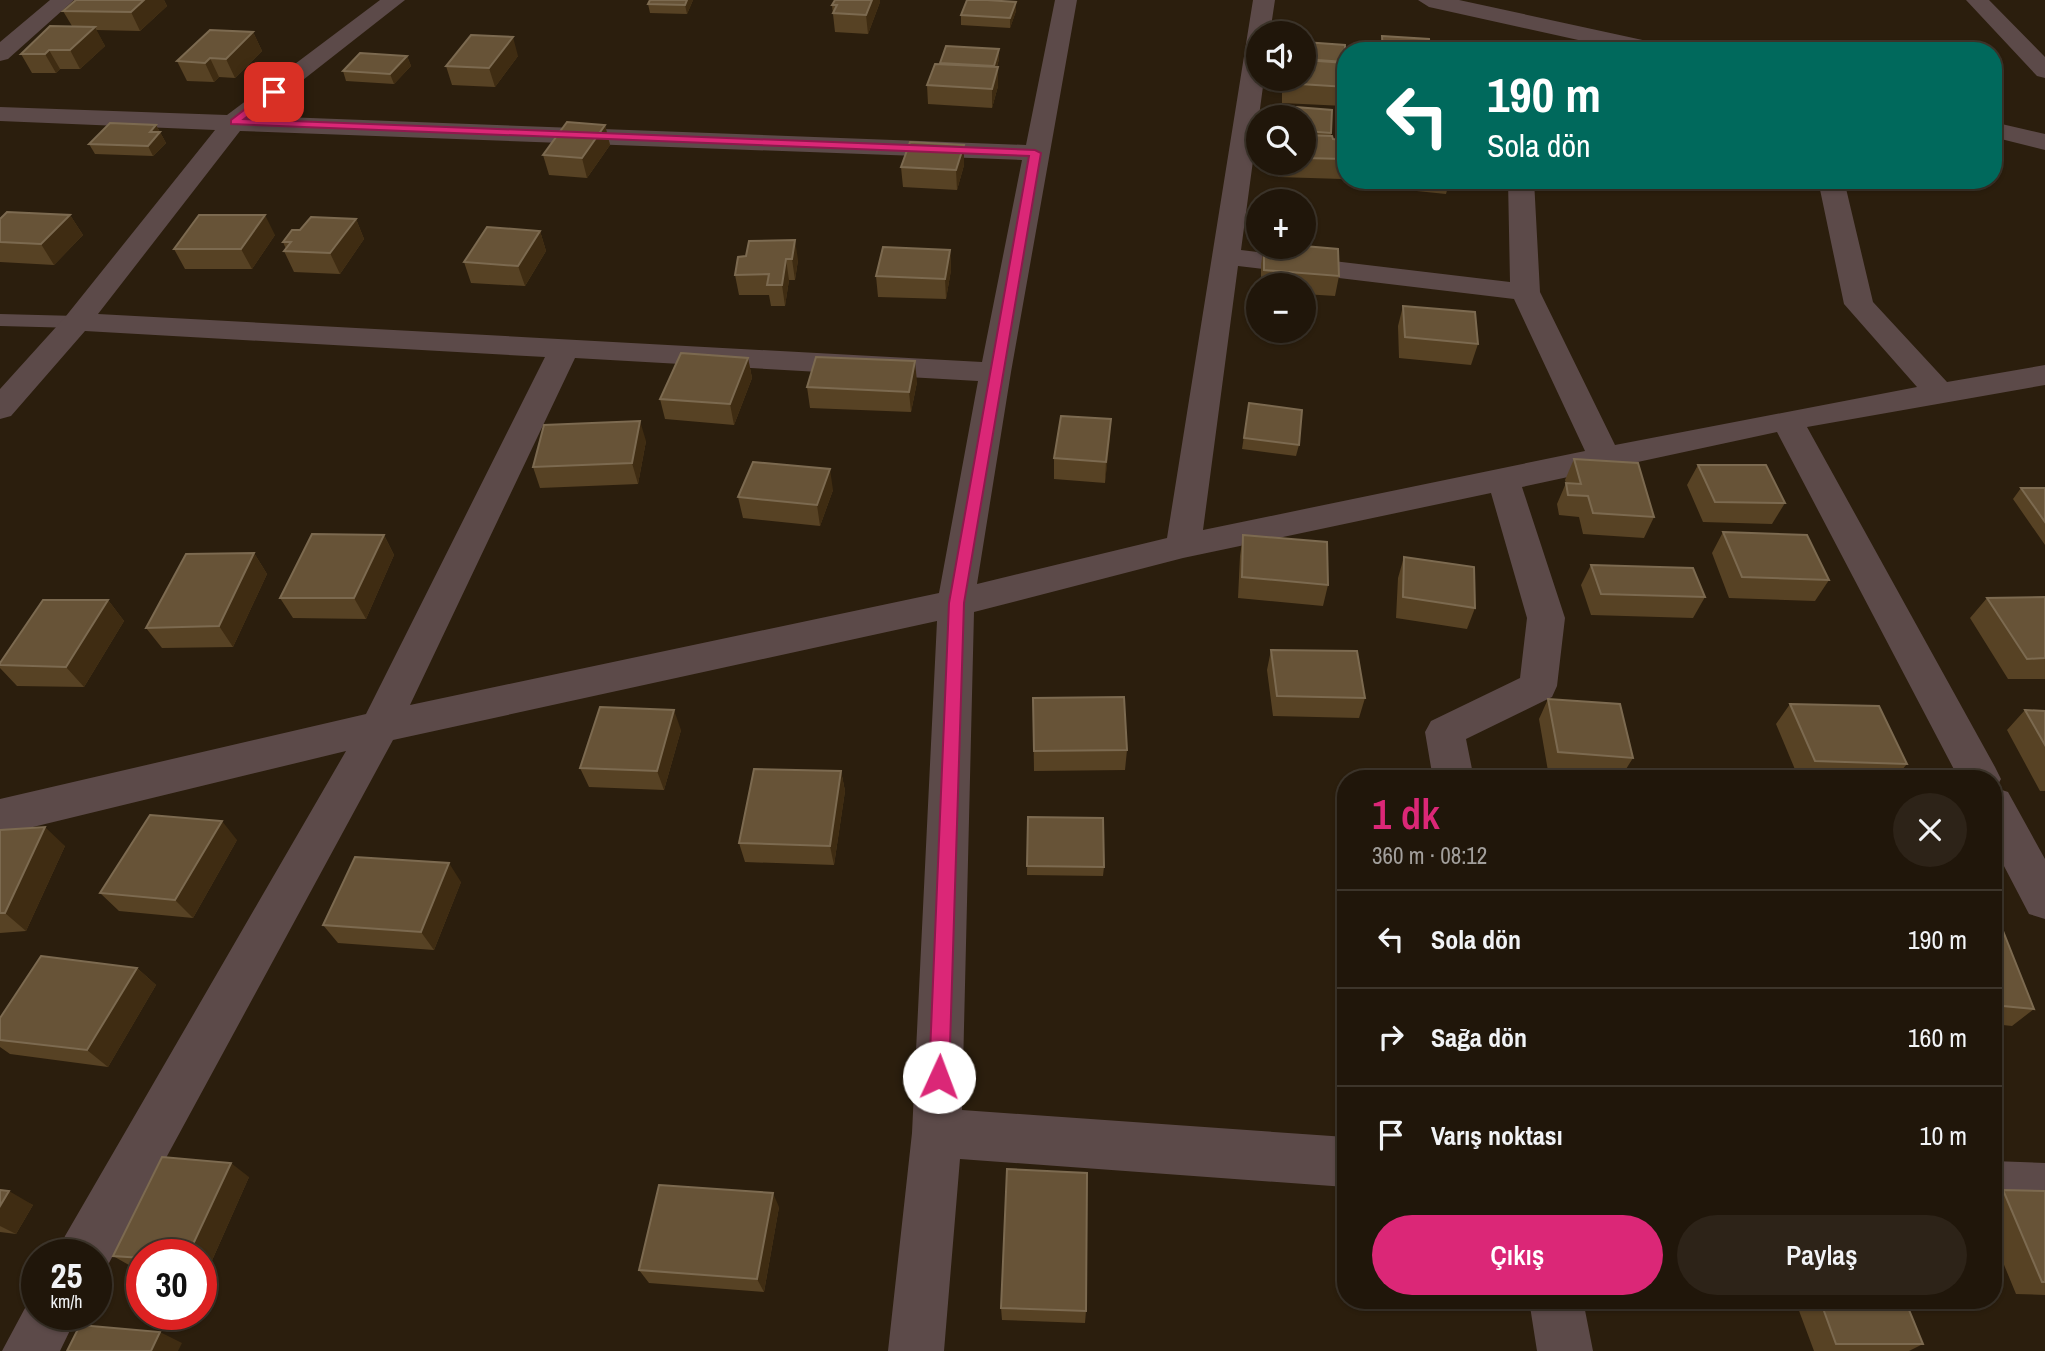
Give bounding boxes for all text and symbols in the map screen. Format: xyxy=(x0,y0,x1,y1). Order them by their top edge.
map controls xyxy=(1246,21,1316,343)
button: sound xyxy=(1246,21,1316,91)
text: 190 m xyxy=(1487,61,1601,127)
pin xyxy=(244,62,304,122)
icon: left xyxy=(1372,70,1463,161)
icon: arrive xyxy=(255,73,293,111)
button: search xyxy=(1246,105,1316,175)
text: Sola dön xyxy=(1487,124,1591,167)
button: + xyxy=(1246,189,1316,259)
button: − xyxy=(1246,273,1316,343)
text: 1 dk xyxy=(1372,786,1440,842)
button: close xyxy=(1893,793,1967,867)
text: 360 m · 08:12 xyxy=(1372,840,1487,871)
icon: left xyxy=(1372,920,1410,958)
text: Sola dön xyxy=(1431,922,1521,957)
text: 190 m xyxy=(1908,922,1967,957)
icon: right xyxy=(1372,1018,1410,1056)
text: Sağa dön xyxy=(1431,1020,1527,1055)
text: 160 m xyxy=(1908,1020,1967,1055)
position arrow xyxy=(902,1040,976,1114)
icon: arrive xyxy=(1372,1116,1410,1154)
text: Varış noktası xyxy=(1431,1118,1563,1153)
text: 10 m xyxy=(1920,1118,1967,1153)
button: Çıkış xyxy=(1372,1215,1663,1295)
button: Paylaş xyxy=(1677,1215,1967,1295)
speed limit sign: 30 xyxy=(126,1239,217,1330)
text: 25 xyxy=(51,1252,82,1299)
text: km/h xyxy=(51,1289,83,1314)

